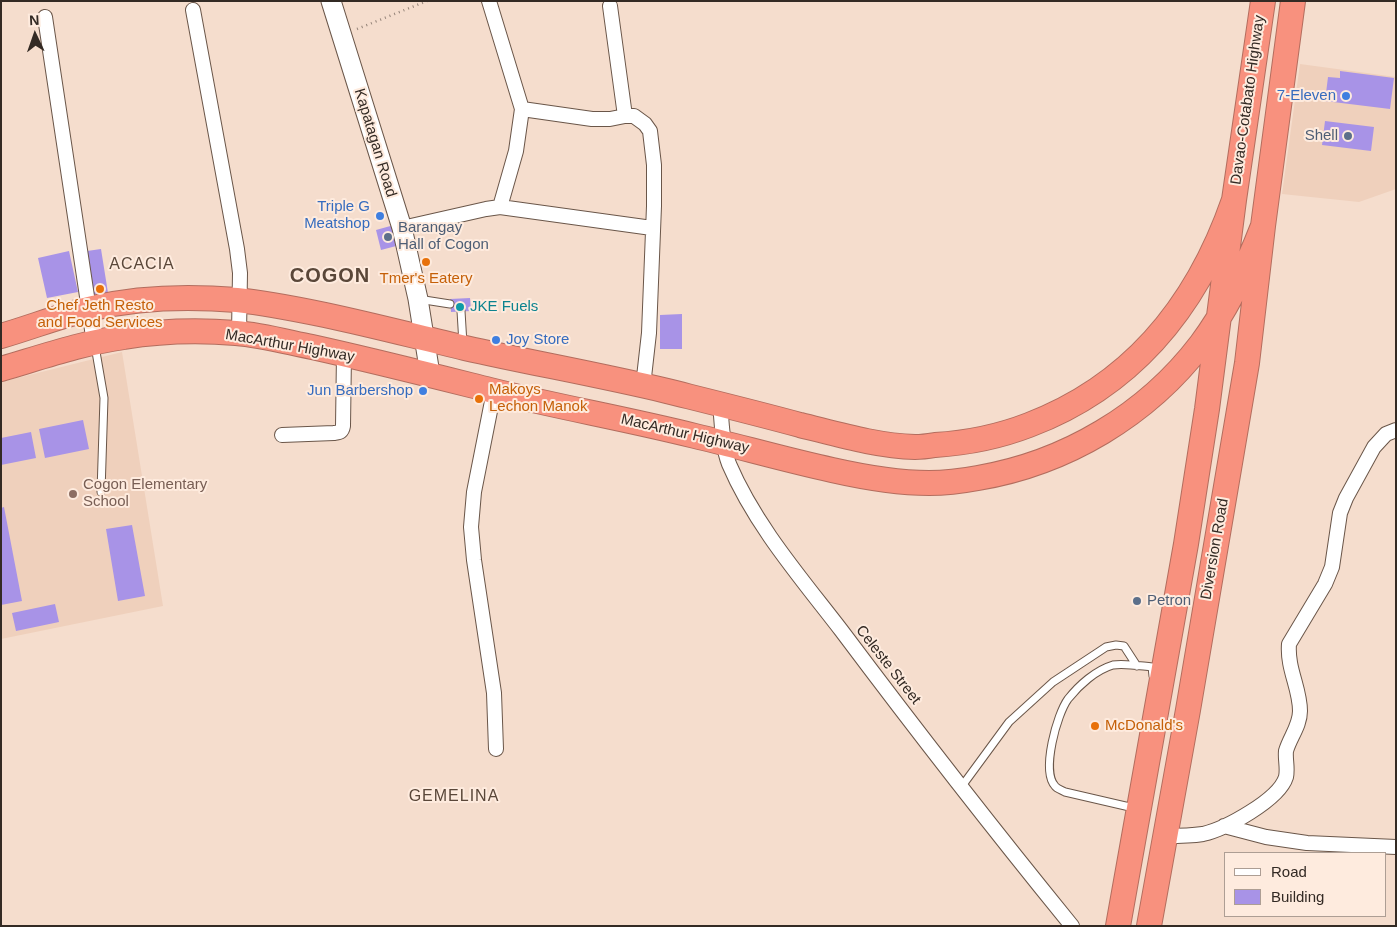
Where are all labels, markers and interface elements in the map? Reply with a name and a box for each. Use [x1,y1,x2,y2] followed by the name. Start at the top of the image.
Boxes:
[10,10,60,60] north arrow
[29,12,40,28] text: N
[1227,14,1269,186] street label: Davao-Cotabato Highway
[350,87,400,199] street label: Kapatagan Road
[1277,87,1336,105] place label: 7-Eleven
[1340,90,1352,102] marker: 7-Eleven
[1305,127,1338,145] place label: Shell
[1342,130,1354,142] marker: Shell
[304,198,370,233] place label: Triple G Meatshop
[374,210,386,222] marker: Triple G Meatshop
[398,219,489,254] place label: Barangay Hall of Cogon
[382,231,394,243] marker: Barangay Hall of Cogon
[108,255,176,275] district label: ACACIA
[420,256,432,268] marker: Tmer's Eatery
[289,264,371,288] district label: COGON
[380,270,472,288] place label: Tmer's Eatery
[94,283,106,295] marker: Chef Jeth Resto and Food Services
[37,297,163,332] place label: Chef Jeth Resto and Food Services
[470,298,538,316] place label: JKE Fuels
[454,301,466,313] marker: JKE Fuels
[224,326,356,366] street label: MacArthur Highway
[506,331,569,349] place label: Joy Store
[490,334,502,346] marker: Joy Store
[489,381,587,416] place label: Makoys Lechon Manok
[307,382,413,400] place label: Jun Barbershop
[417,385,429,397] marker: Jun Barbershop
[473,393,485,405] marker: Makoys Lechon Manok
[619,411,751,457] street label: MacArthur Highway
[83,476,207,511] place label: Cogon Elementary School
[67,488,79,500] marker: Cogon Elementary School
[1197,497,1233,601] street label: Diversion Road
[1147,592,1191,610] place label: Petron
[1131,595,1143,607] marker: Petron
[852,622,924,708] street label: Celeste Street
[1105,717,1183,735] place label: McDonald's
[1089,720,1101,732] marker: McDonald's
[408,787,500,807] district label: GEMELINA
[1224,852,1387,917] legend
[1271,863,1307,880] text: Road
[1271,888,1324,905] text: Building

